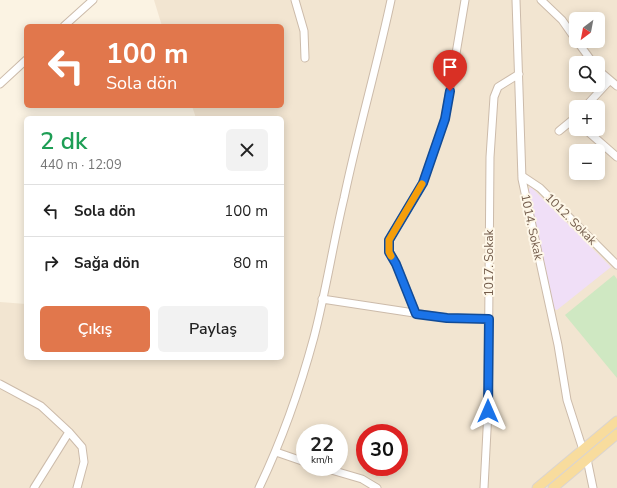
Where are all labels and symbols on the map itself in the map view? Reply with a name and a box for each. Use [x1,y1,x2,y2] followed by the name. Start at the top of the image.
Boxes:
[569,12,605,48] north arrow
[433,50,467,91] pin
[542,190,601,249] street label: 1012. Sokak
[517,193,547,262] street label: 1014. Sokak
[481,229,497,296] street label: 1017. Sokak
[467,390,509,432] position arrow
[356,424,408,476] speed limit sign: 30

